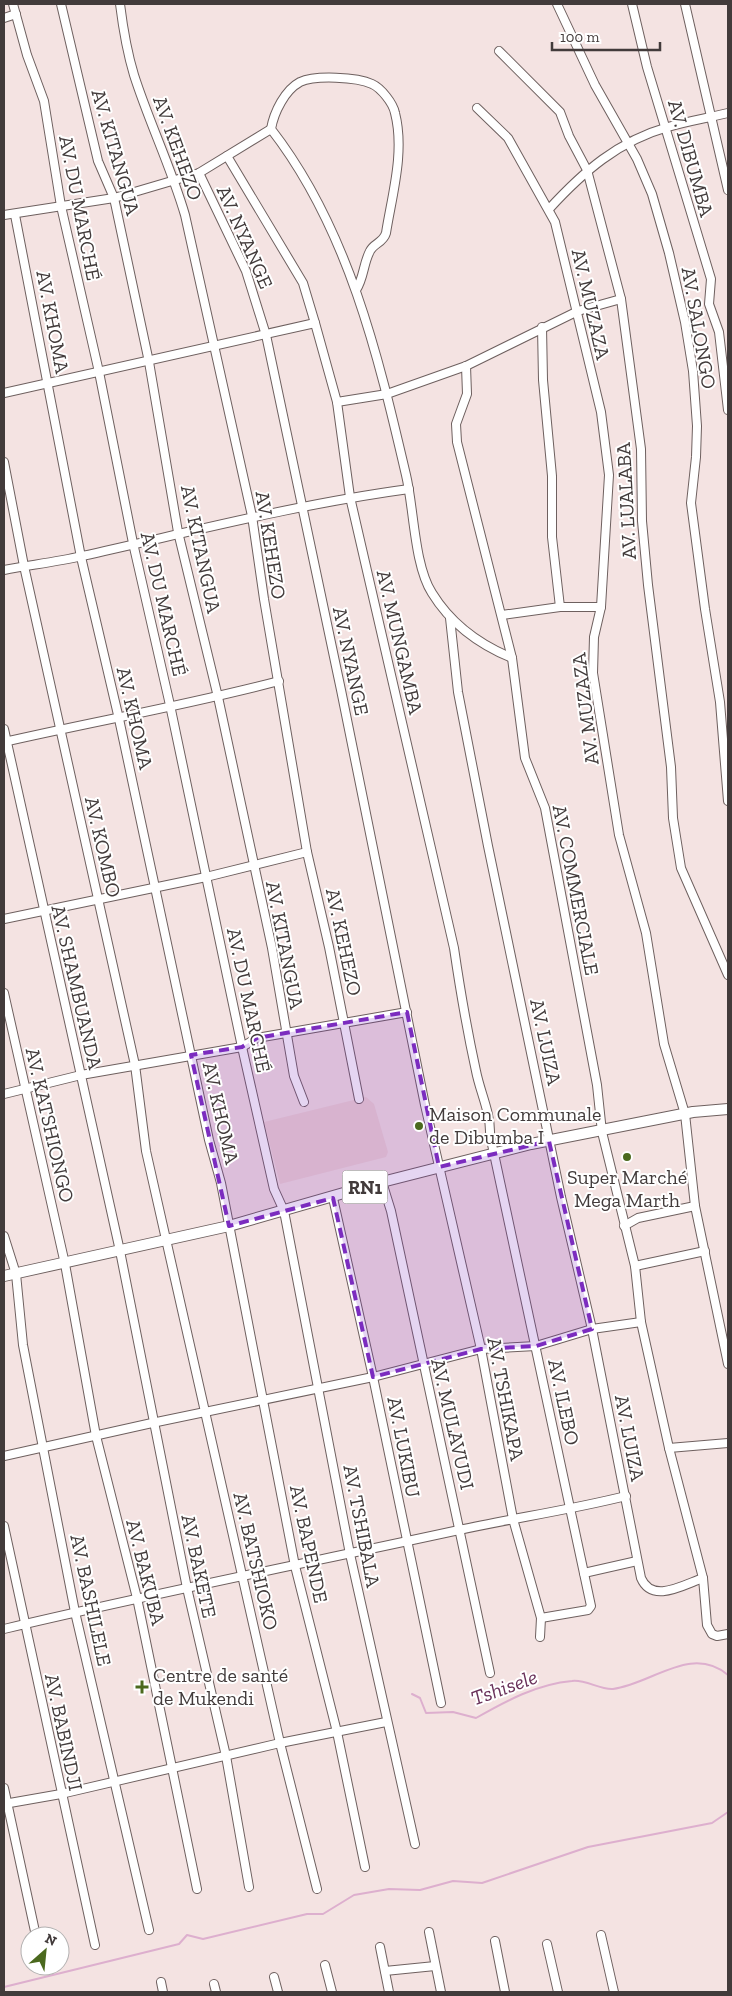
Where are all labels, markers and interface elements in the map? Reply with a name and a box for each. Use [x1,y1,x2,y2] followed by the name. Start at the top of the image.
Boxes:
[552,20,660,52] scale bar
[560,28,599,46] text: 100 m
[87,86,146,219] street label: AV. KITANGUA
[148,93,208,203] street label: AV. KEHEZO
[663,97,719,220] street label: AV. DIBUMBA
[54,133,106,283] street label: AV. DU MARCHÉ
[212,182,278,292] street label: AV. NYANGE
[567,246,616,363] street label: AV. MUZAZA
[676,265,722,391] street label: AV. SALONGO
[31,268,75,377] street label: AV. KHOMA
[611,441,641,560] street label: AV. LUALABA
[176,483,226,616] street label: AV. KITANGUA
[251,489,291,601] street label: AV. KEHEZO
[136,530,192,678] street label: AV. DU MARCHÉ
[372,568,428,717] street label: AV. MUNGAMBA
[328,605,374,717] street label: AV. NYANGE
[566,651,604,766] street label: AV. MUZAZA
[112,664,159,773] street label: AV. KHOMA
[80,794,126,900] street label: AV. KOMBO
[548,803,604,977] street label: AV. COMMERCIALE
[261,879,309,1012] street label: AV. KITANGUA
[321,886,367,998] street label: AV. KEHEZO
[46,903,108,1072] street label: AV. SHAMBUANDA
[222,926,276,1074] street label: AV. DU MARCHÉ
[525,997,567,1088] street label: AV. LUIZA
[21,1045,79,1205] street label: AV. KATSHIONGO
[198,1059,245,1168] street label: AV. KHOMA
[429,1102,601,1149] place label: Maison Communale de Dibumba I
[413,1120,425,1132] marker: Maison Communale de Dibumba I
[621,1151,633,1163] marker: Super Marché Mega Marth
[567,1165,687,1212] place label: Super Marché Mega Marth
[342,1170,388,1204] road number: RN1
[482,1335,530,1464] street label: AV. TSHIKAPA
[426,1356,480,1492] street label: AV. MULAVUDI
[543,1357,585,1447] street label: AV. ILEBO
[610,1393,650,1484] street label: AV. LUIZA
[382,1395,426,1499] street label: AV. LUKIBU
[338,1463,386,1590] street label: AV. TSHIBALA
[285,1483,333,1605] street label: AV. BAPENDE
[228,1490,284,1632] street label: AV. BATSHIOKO
[176,1512,222,1620] street label: AV. BAKETE
[121,1517,171,1628] street label: AV. BAKUBA
[65,1532,117,1668] street label: AV. BASHILELE
[153,1663,288,1710] place label: Centre de santé de Mukendi
[467,1664,541,1710] water label: Tshisele
[40,1671,88,1793] street label: AV. BABINDJI
[135,1680,149,1694] marker: Centre de santé de Mukendi
[20,1926,70,1976] north arrow
[42,1930,60,1950] text: N

